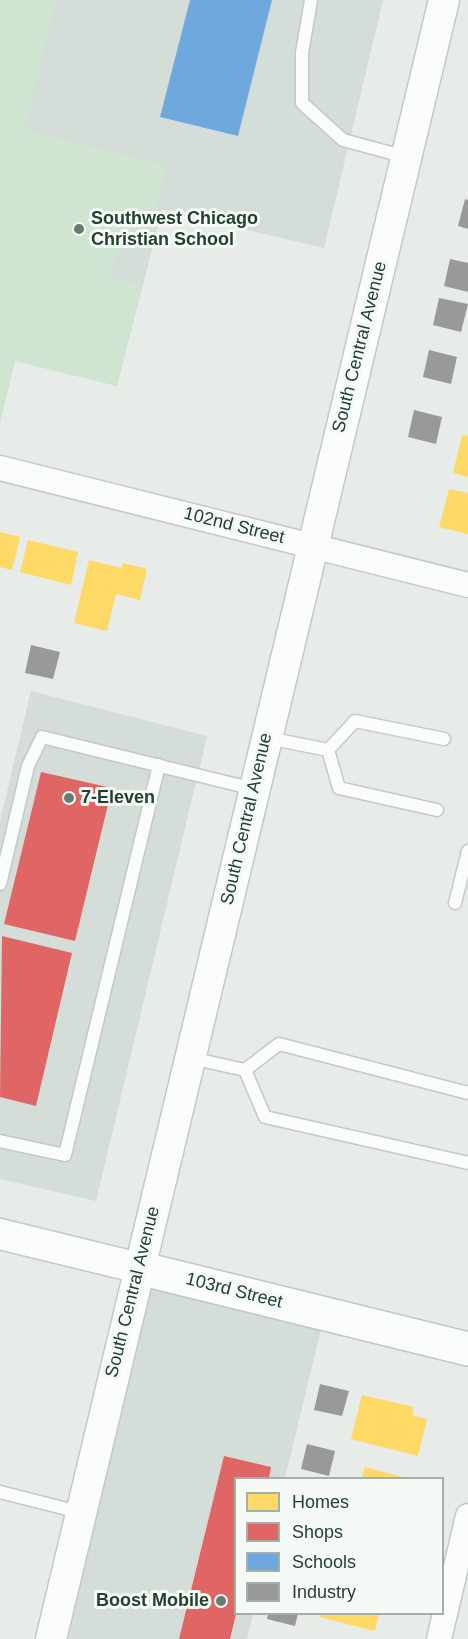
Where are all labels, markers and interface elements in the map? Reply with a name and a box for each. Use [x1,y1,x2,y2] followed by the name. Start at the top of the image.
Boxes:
[91,208,258,250] place label: Southwest Chicago Christian School
[72,222,86,236] marker: Southwest Chicago Christian School
[328,259,392,435] street label: South Central Avenue
[181,503,287,549] street label: 102nd Street
[217,731,277,907] street label: South Central Avenue
[81,787,155,809] place label: 7-Eleven
[62,791,76,805] marker: 7-Eleven
[101,1204,165,1380] street label: South Central Avenue
[183,1269,285,1313] street label: 103rd Street
[234,1477,444,1615] legend
[292,1492,349,1512] text: Homes
[292,1522,343,1542] text: Shops
[292,1552,356,1572] text: Schools
[292,1582,356,1602] text: Industry
[96,1590,209,1612] place label: Boost Mobile
[214,1594,228,1608] marker: Boost Mobile

